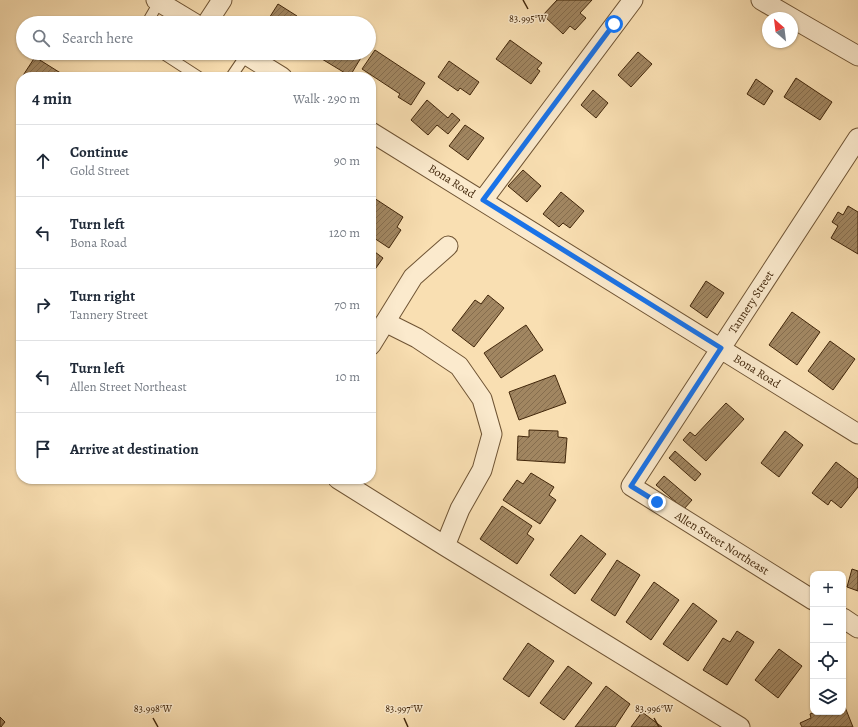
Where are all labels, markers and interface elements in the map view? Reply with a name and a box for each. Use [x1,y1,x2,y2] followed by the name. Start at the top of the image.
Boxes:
[509,12,548,25] text: 83.995°W
[762,12,798,48] north arrow
[605,15,623,33] route start
[16,16,376,60] search box
[30,27,52,49] icon: search
[62,28,133,48] text: Search here
[32,87,72,110] text: 4 min
[293,90,360,107] text: Walk · 290 m
[70,142,128,162] text: Continue
[32,150,54,172] icon: ahead
[334,152,360,169] text: 90 m
[425,160,479,202] street label: Bona Road
[70,162,130,179] text: Gold Street
[70,214,125,234] text: Turn left
[32,222,54,244] icon: left
[329,224,360,241] text: 120 m
[70,234,127,251] text: Bona Road
[725,267,777,337] street label: Tannery Street
[70,286,135,306] text: Turn right
[32,294,54,316] icon: right
[334,296,360,313] text: 70 m
[70,306,148,323] text: Tannery Street
[730,350,784,392] street label: Bona Road
[70,358,125,378] text: Turn left
[32,366,54,388] icon: left
[335,368,360,385] text: 10 m
[70,378,187,395] text: Allen Street Northeast
[32,438,54,460] icon: arrive
[70,439,199,459] text: Arrive at destination
[648,493,666,511] route end
[671,507,772,578] street label: Allen Street Northeast
[810,571,846,715] map controls
[810,571,846,607] button: +
[810,607,846,643] button: −
[810,643,846,679] button: locate
[810,679,846,715] button: layers
[134,702,173,715] text: 83.998°W
[385,702,424,715] text: 83.997°W
[635,702,674,715] text: 83.996°W

